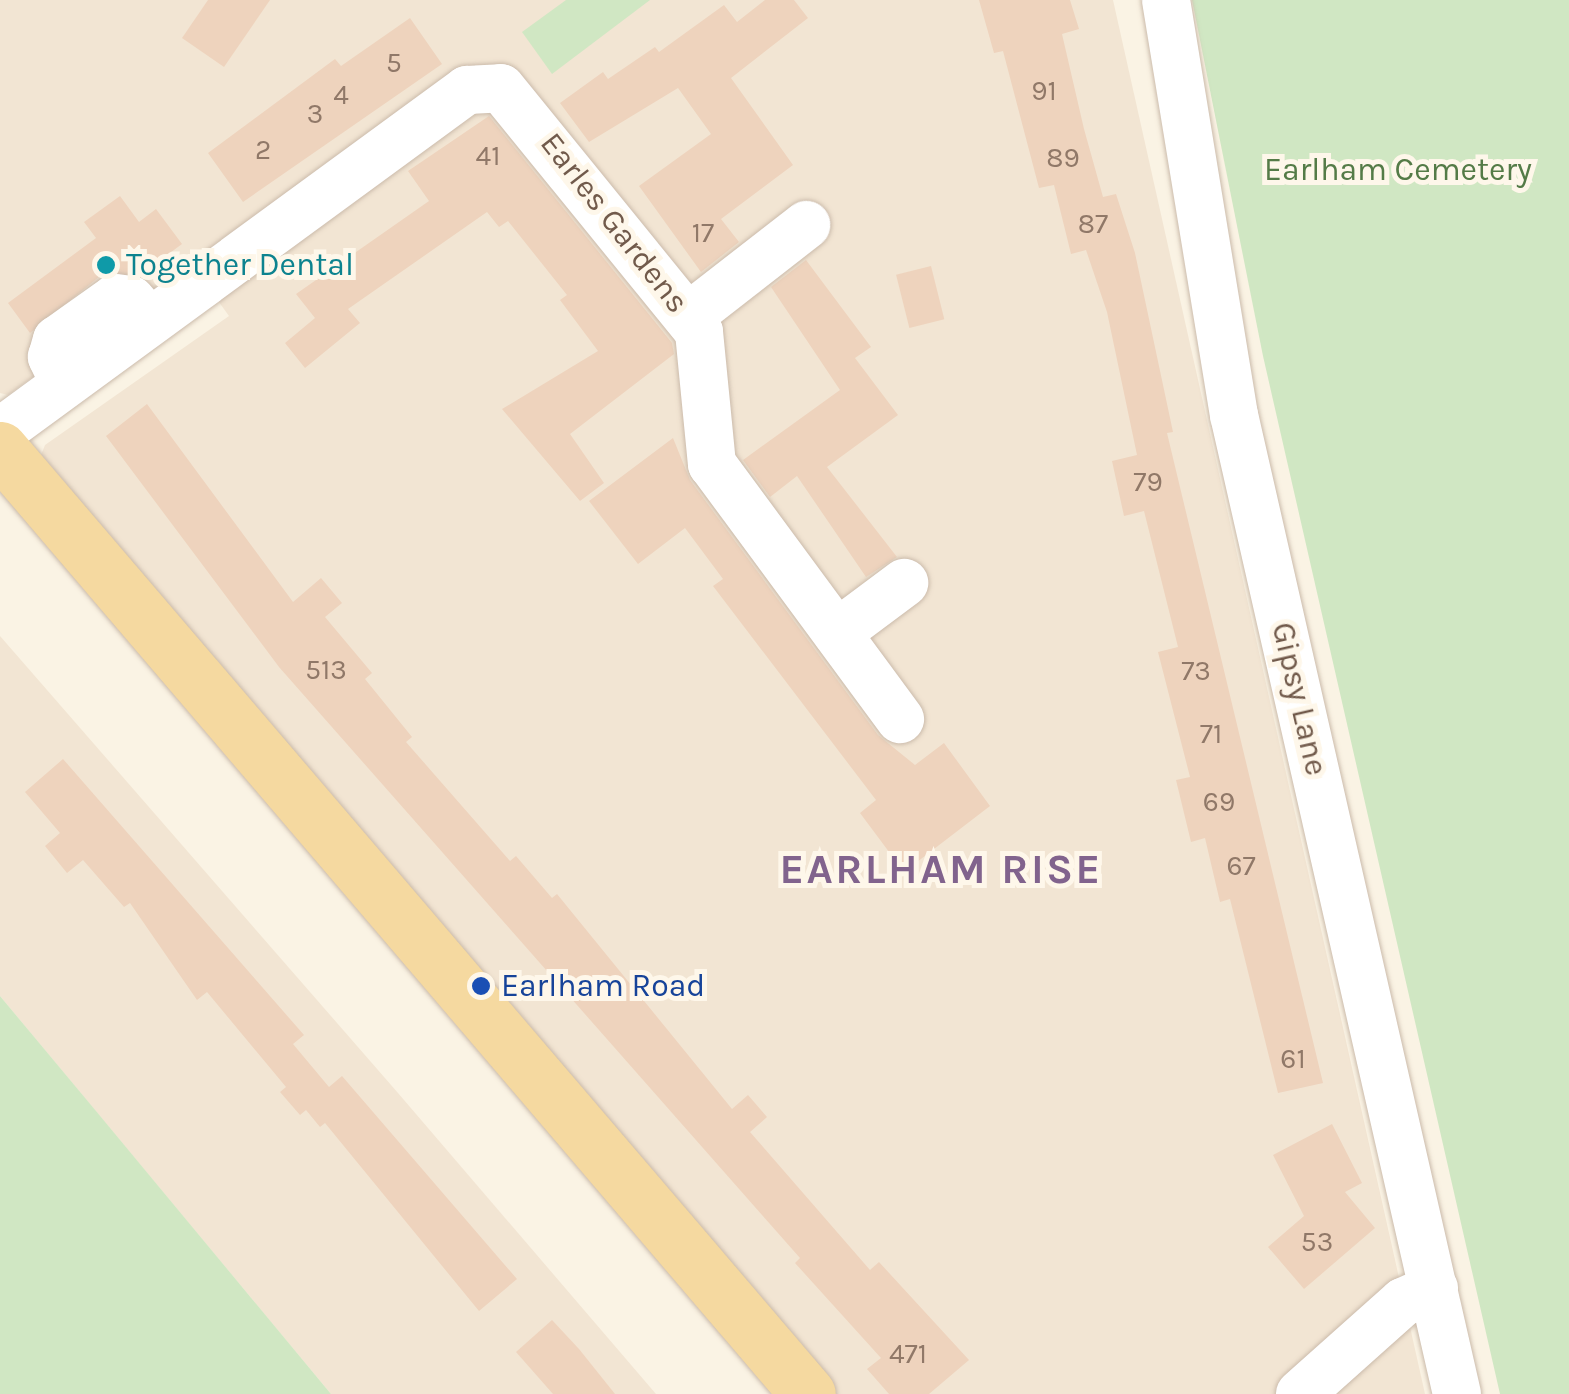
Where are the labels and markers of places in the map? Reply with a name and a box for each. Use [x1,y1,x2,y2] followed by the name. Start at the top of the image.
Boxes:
[126,246,354,284] place label: Together Dental
[95,254,117,276] marker: Together Dental
[501,967,705,1005] place label: Earlham Road
[470,975,492,997] marker: Earlham Road

